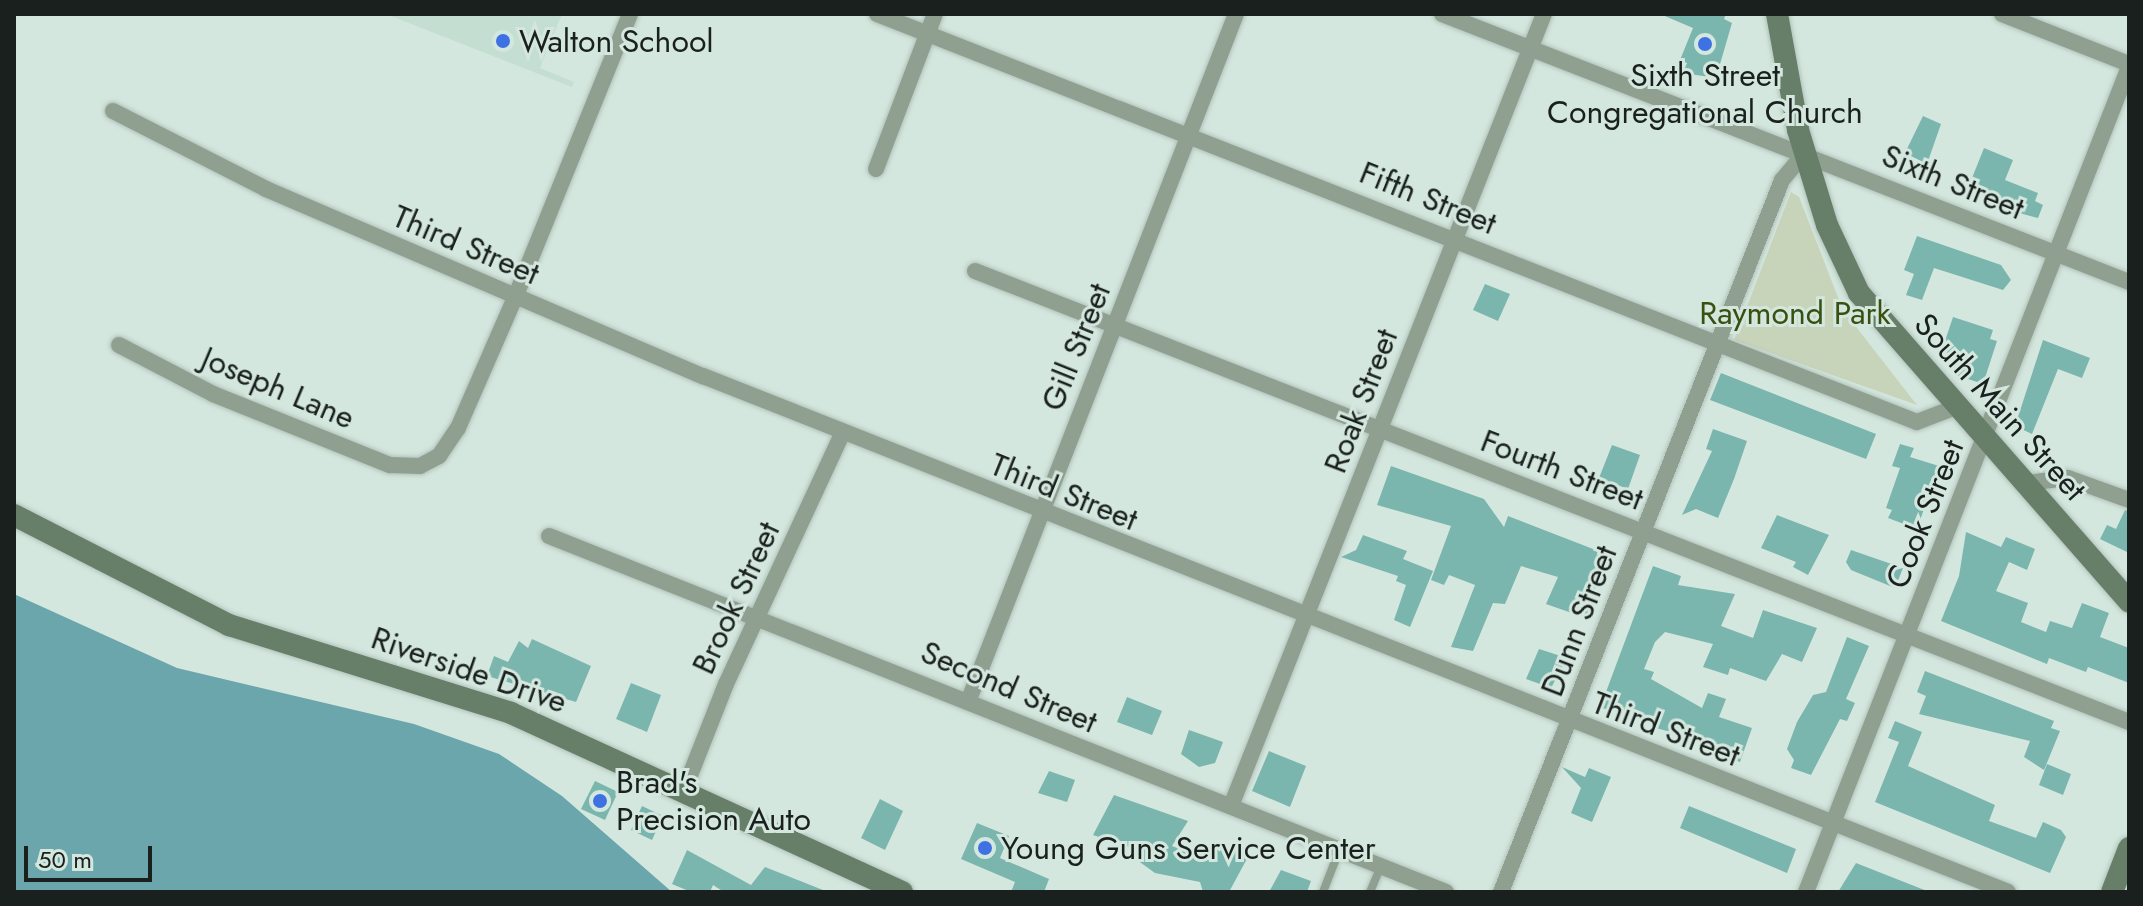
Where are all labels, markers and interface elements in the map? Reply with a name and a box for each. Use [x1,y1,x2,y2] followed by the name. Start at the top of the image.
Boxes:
[519,22,714,60] place label: Walton School
[494,32,512,50] marker: Walton School
[1696,35,1714,53] marker: Sixth Street Congregational Church
[1547,57,1863,132] place label: Sixth Street Congregational Church
[1876,136,2030,228] street label: Sixth Street
[1354,153,1502,243] street label: Fifth Street
[387,197,545,293] street label: Third Street
[1033,278,1119,416] street label: Gill Street
[1699,294,1891,332] park label: Raymond Park
[1906,306,2094,508] street label: South Main Street
[1316,324,1406,478] street label: Roak Street
[196,339,360,437] street label: Joseph Lane
[1475,421,1649,519] street label: Fourth Street
[1878,434,1972,594] street label: Cook Street
[985,445,1143,539] street label: Third Street
[684,516,788,680] street label: Brook Street
[1533,540,1625,702] street label: Dunn Street
[366,619,572,721] street label: Riverside Drive
[915,633,1103,741] street label: Second Street
[1587,683,1745,775] street label: Third Street
[616,764,811,839] place label: Brad's Precision Auto
[591,792,609,810] marker: Brad's Precision Auto
[1001,829,1376,867] place label: Young Guns Service Center
[28,830,156,880] scale bar
[976,839,994,857] marker: Young Guns Service Center
[38,842,92,877] text: 50 m

